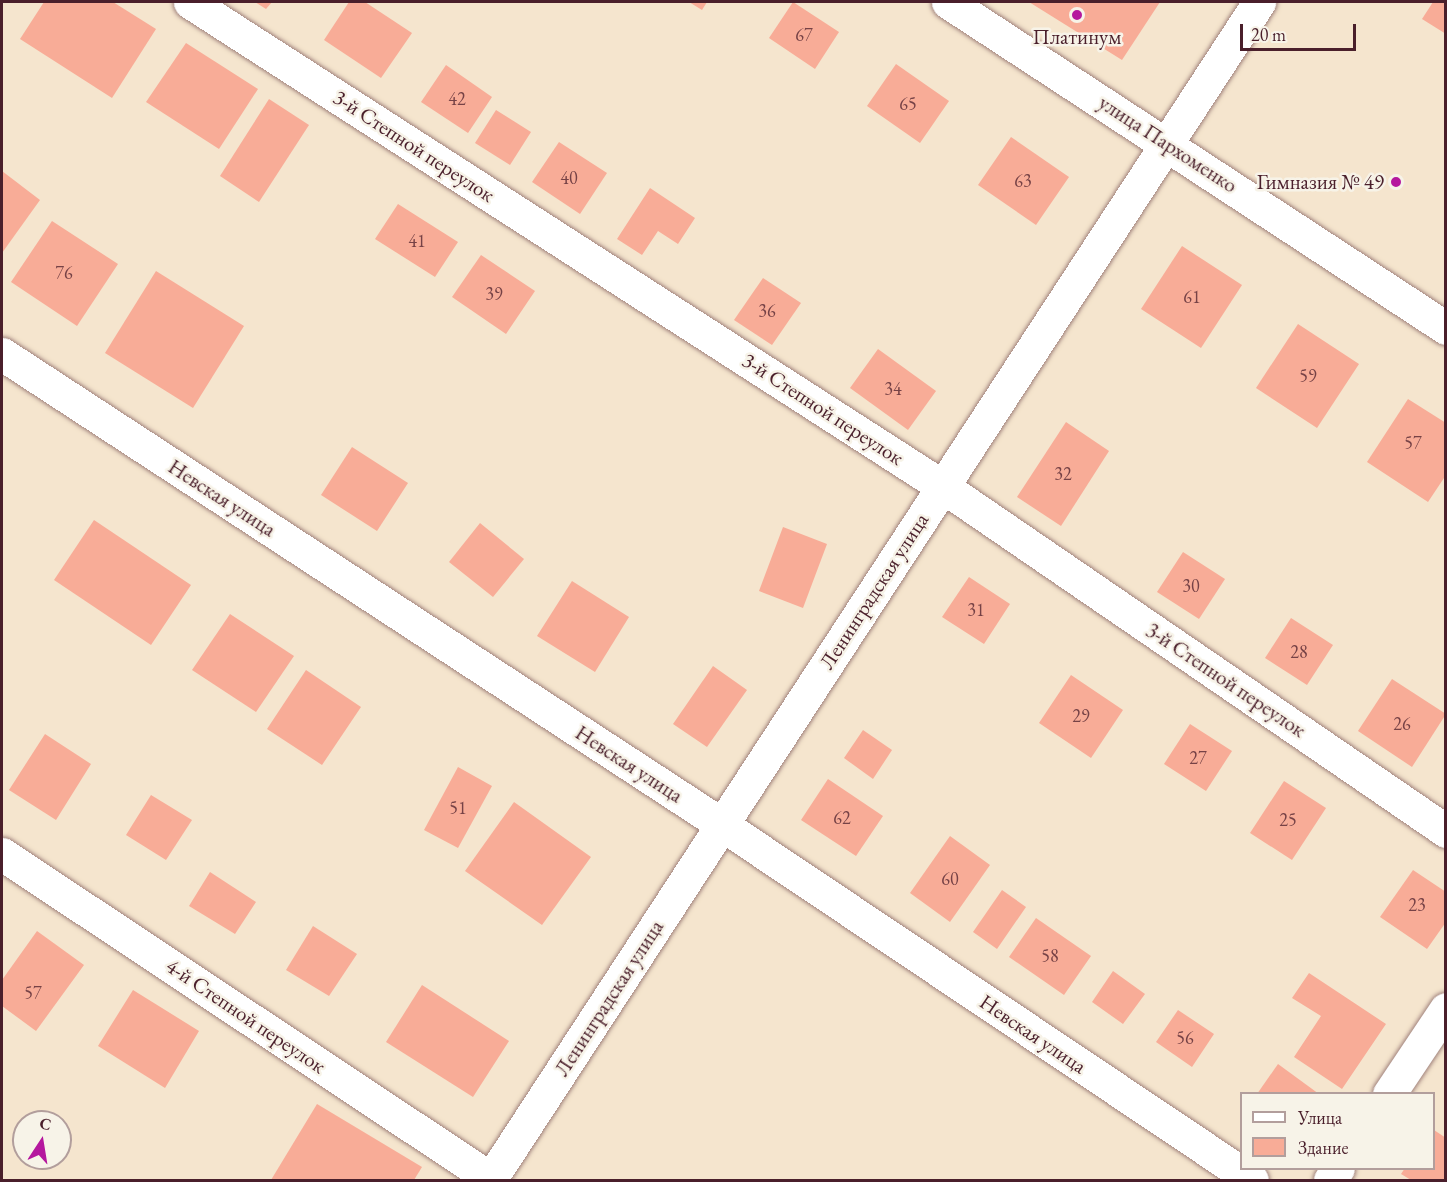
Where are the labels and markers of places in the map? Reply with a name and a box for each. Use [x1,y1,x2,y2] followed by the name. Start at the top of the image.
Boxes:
[1070,8,1084,22] marker: Платинум
[1033,24,1121,50] place label: Платинум
[1257,169,1384,195] place label: Гимназия № 49
[1389,175,1403,189] marker: Гимназия № 49

